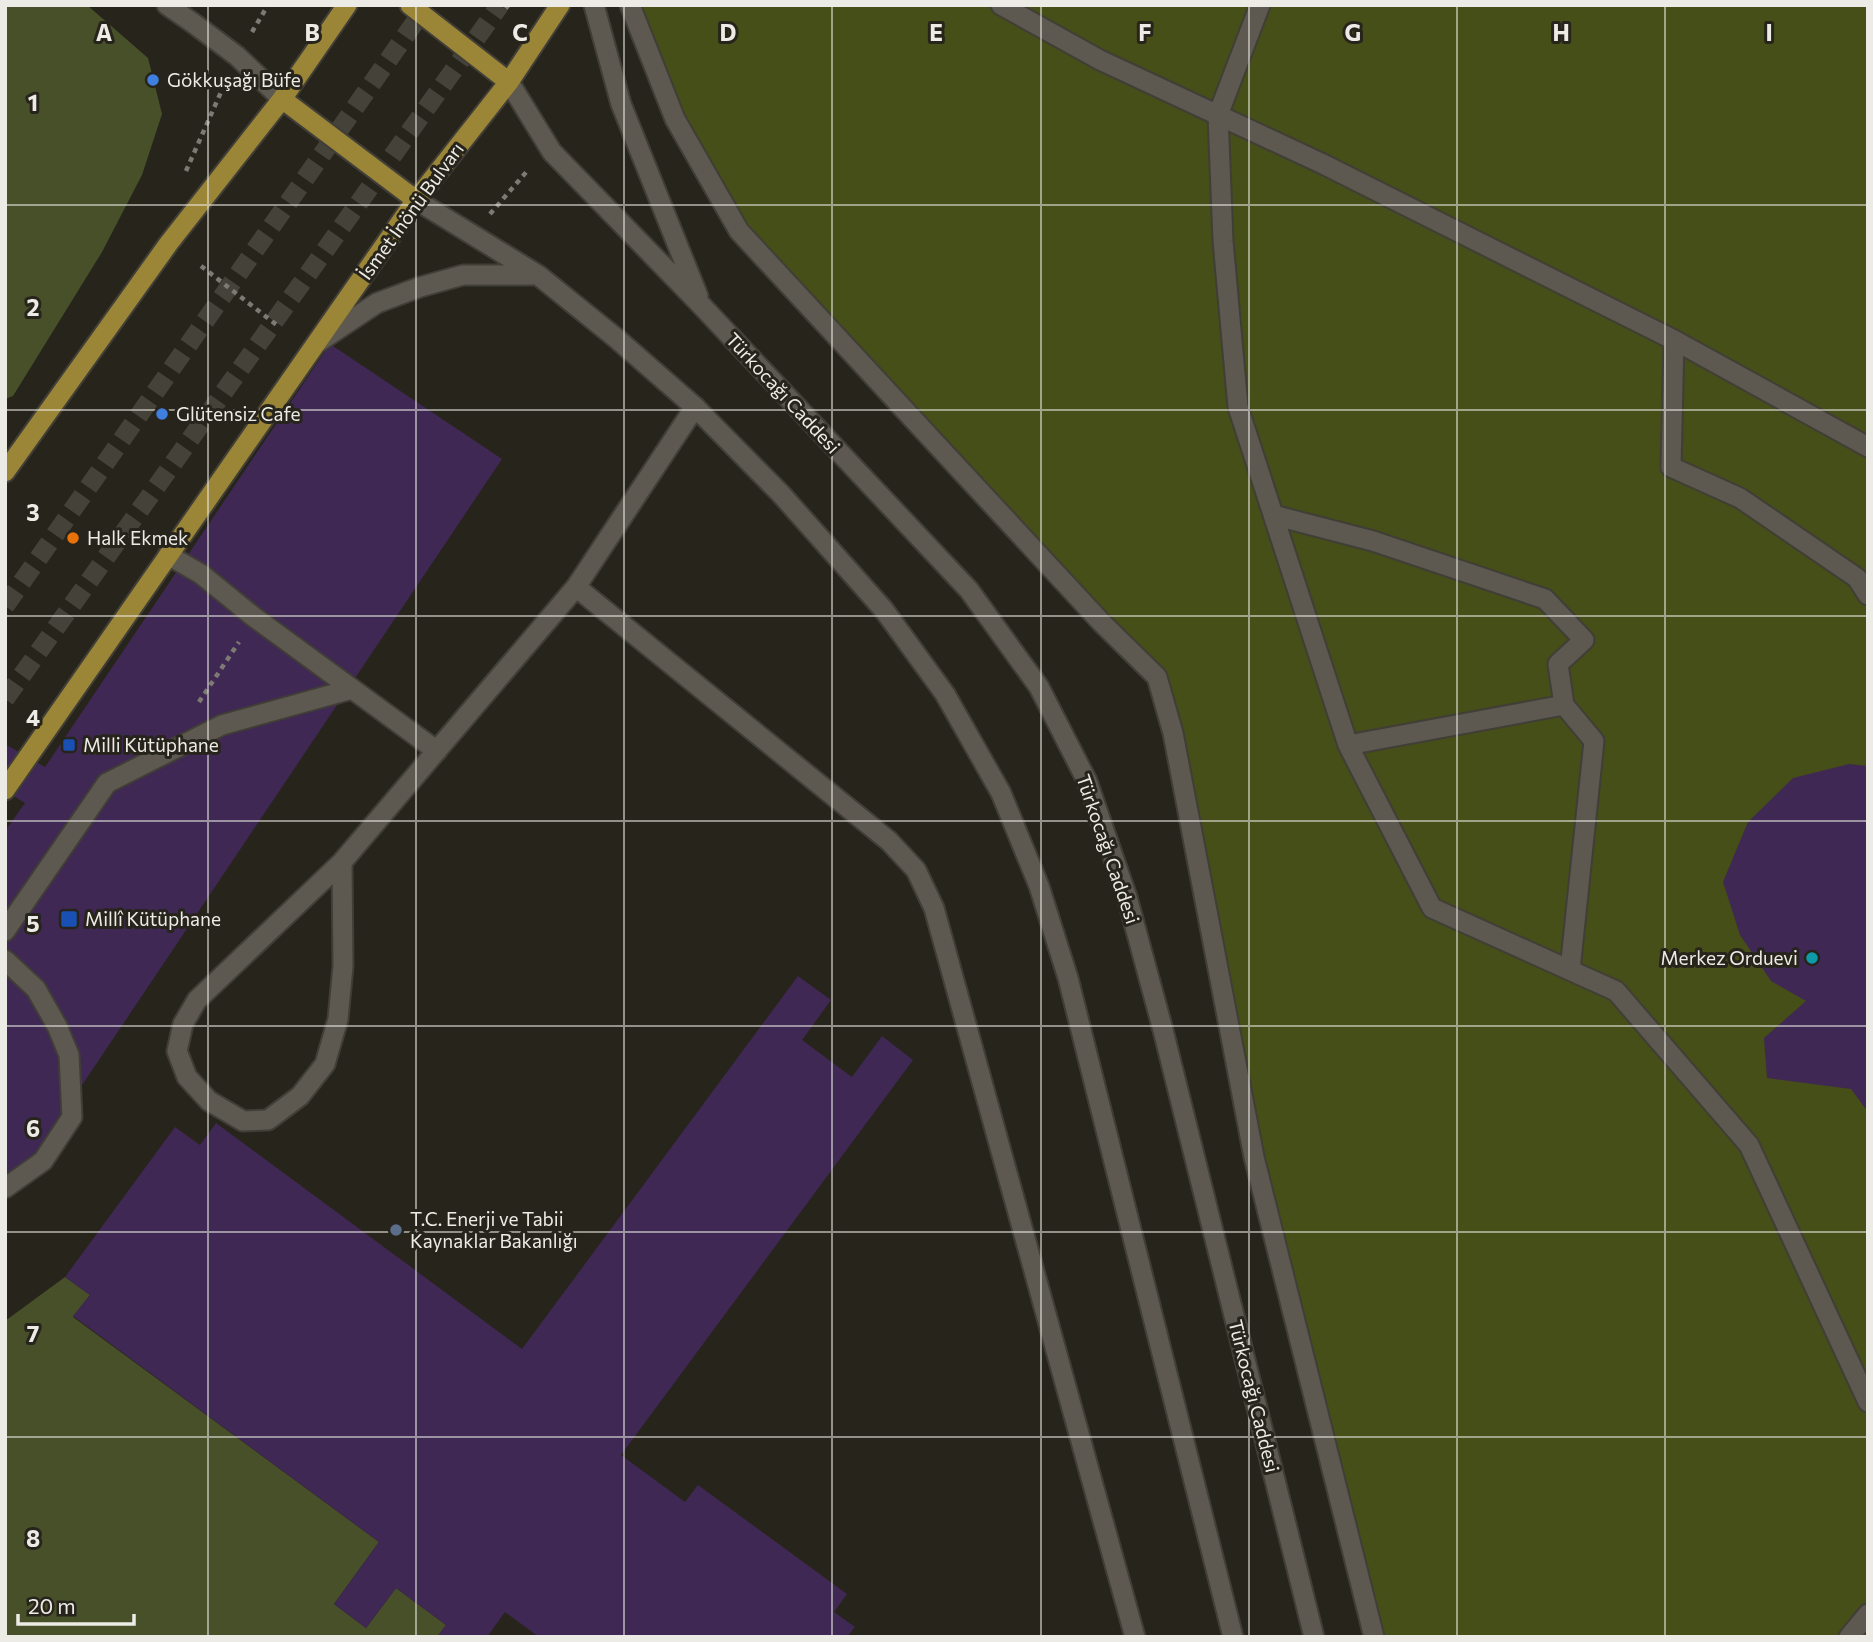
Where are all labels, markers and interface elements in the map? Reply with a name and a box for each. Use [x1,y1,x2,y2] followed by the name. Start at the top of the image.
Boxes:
[96,18,113,46] text: A
[304,18,320,46] text: B
[512,18,528,46] text: C
[720,18,737,46] text: D
[929,18,943,46] text: E
[1138,18,1152,46] text: F
[1345,18,1361,46] text: G
[1552,18,1570,46] text: H
[1765,18,1773,46] text: I
[167,68,301,91] place label: Gökkuşağı Büfe
[145,72,161,88] marker: Gökkuşağı Büfe
[28,88,38,116] text: 1
[353,138,468,284] street label: İsmet İnönü Bulvarı
[26,293,40,321] text: 2
[722,328,845,458] street label: Türkocağı Caddesi
[176,402,301,425] place label: Glütensiz Cafe
[154,406,170,422] marker: Glütensiz Cafe
[26,498,40,526] text: 3
[87,526,188,549] place label: Halk Ekmek
[65,530,81,546] marker: Halk Ekmek
[26,703,40,731] text: 4
[83,733,219,756] place label: Milli Kütüphane
[61,737,77,753] marker: Milli Kütüphane
[1072,771,1145,927] street label: Türkocağı Caddesi
[85,907,221,930] place label: Millî Kütüphane
[26,909,40,937] text: 5
[59,909,79,929] marker: Millî Kütüphane
[1660,946,1798,969] place label: Merkez Orduevi
[1804,950,1820,966] marker: Merkez Orduevi
[26,1114,40,1142] text: 6
[410,1207,578,1252] place label: T.C. Enerji ve Tabii Kaynaklar Bakanlığı
[388,1222,404,1238] marker: T.C. Enerji ve Tabii Kaynaklar Bakanlığı
[1224,1317,1285,1475] street label: Türkocağı Caddesi
[27,1319,39,1347] text: 7
[26,1524,40,1552] text: 8
[18,1582,133,1626] scale bar
[28,1593,76,1618] text: 20 m

